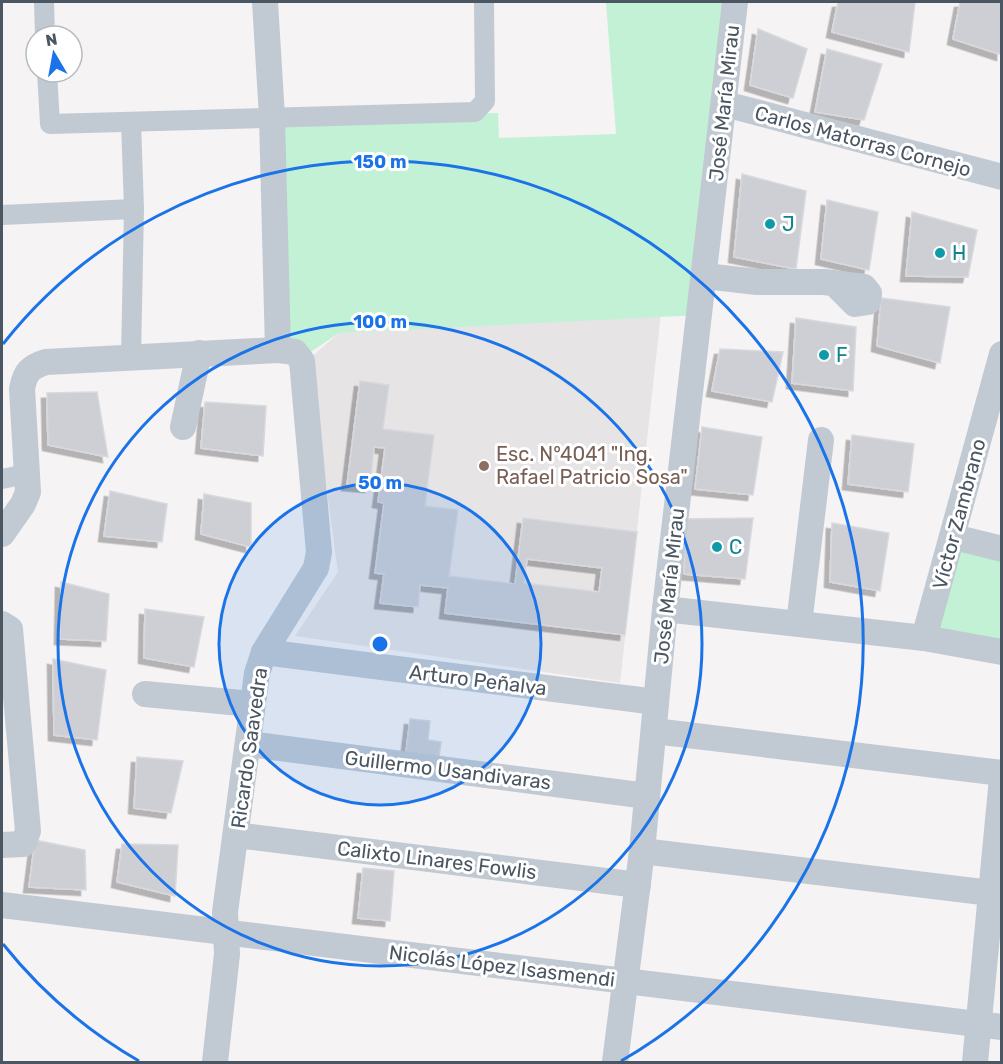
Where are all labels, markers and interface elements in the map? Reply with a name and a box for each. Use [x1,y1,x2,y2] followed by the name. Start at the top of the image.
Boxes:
[24,24,84,84] north arrow
[704,24,744,182] street label: José María Mirau
[44,29,59,50] text: N
[752,101,974,181] street label: Carlos Matorras Cornejo
[353,151,407,173] text: 150 m
[782,212,795,236] place label: J
[763,217,777,231] marker: J
[952,241,966,265] place label: H
[933,246,947,260] marker: H
[353,311,407,333] text: 100 m
[836,343,848,367] place label: F
[817,348,831,362] marker: F
[927,436,991,592] street label: Víctor Zambrano
[496,442,688,489] place label: Esc. N°4041 "Ing. Rafael Patricio Sosa"
[477,459,491,473] marker: Esc. N°4041 "Ing. Rafael Patricio Sosa"
[358,472,402,494] text: 50 m
[649,507,689,665] street label: José María Mirau
[729,535,742,559] place label: C
[710,540,724,554] marker: C
[370,634,390,654] centre of rings
[408,660,548,700] street label: Arturo Peñalva
[226,666,272,830] street label: Ricardo Saavedra
[343,745,553,795] street label: Guillermo Usandivaras
[336,836,538,884] street label: Calixto Linares Fowlis
[388,940,616,992] street label: Nicolás López Isasmendi

